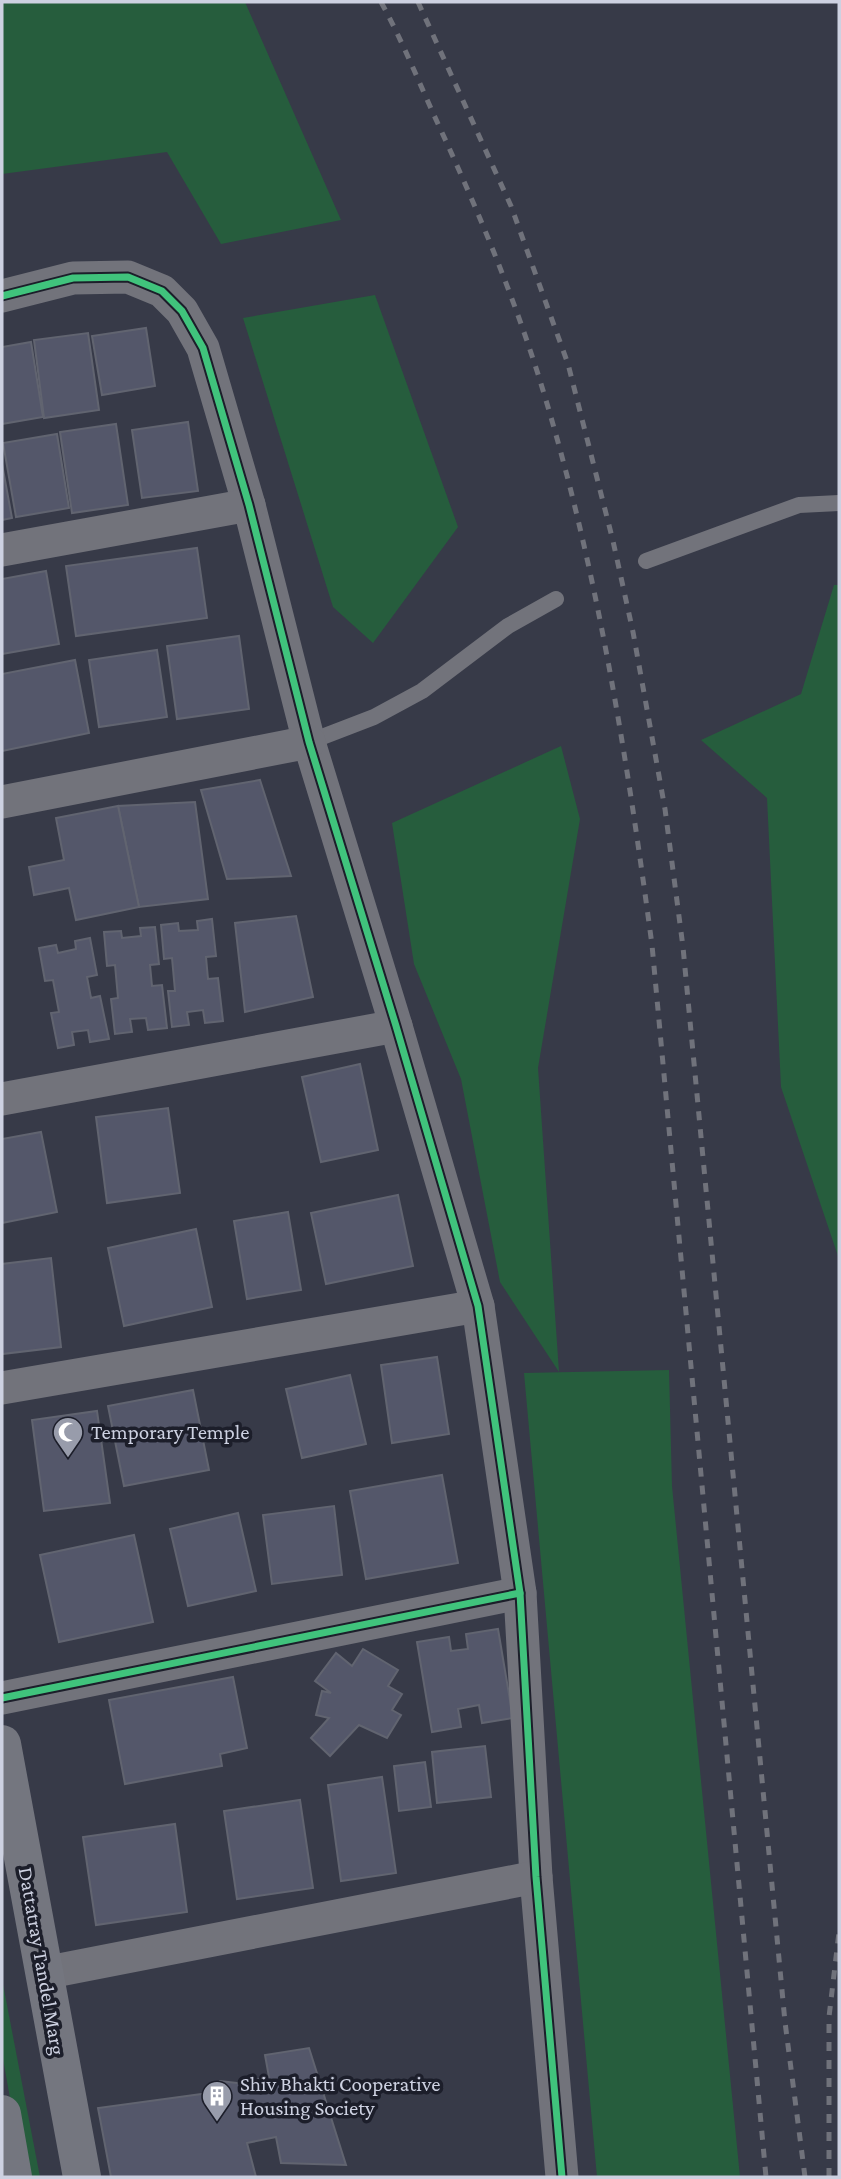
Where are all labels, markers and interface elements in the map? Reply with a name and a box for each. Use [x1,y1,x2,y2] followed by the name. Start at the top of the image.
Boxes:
[51,1415,85,1459] mosque icon: Temporary Temple
[91,1420,250,1444] place label: Temporary Temple
[14,1865,70,2057] street label: Dattatray Tandel Marg
[240,2072,440,2120] place label: Shiv Bhakti Cooperative Housing Society
[200,2079,234,2123] building icon: Shiv Bhakti Cooperative Housing Society

